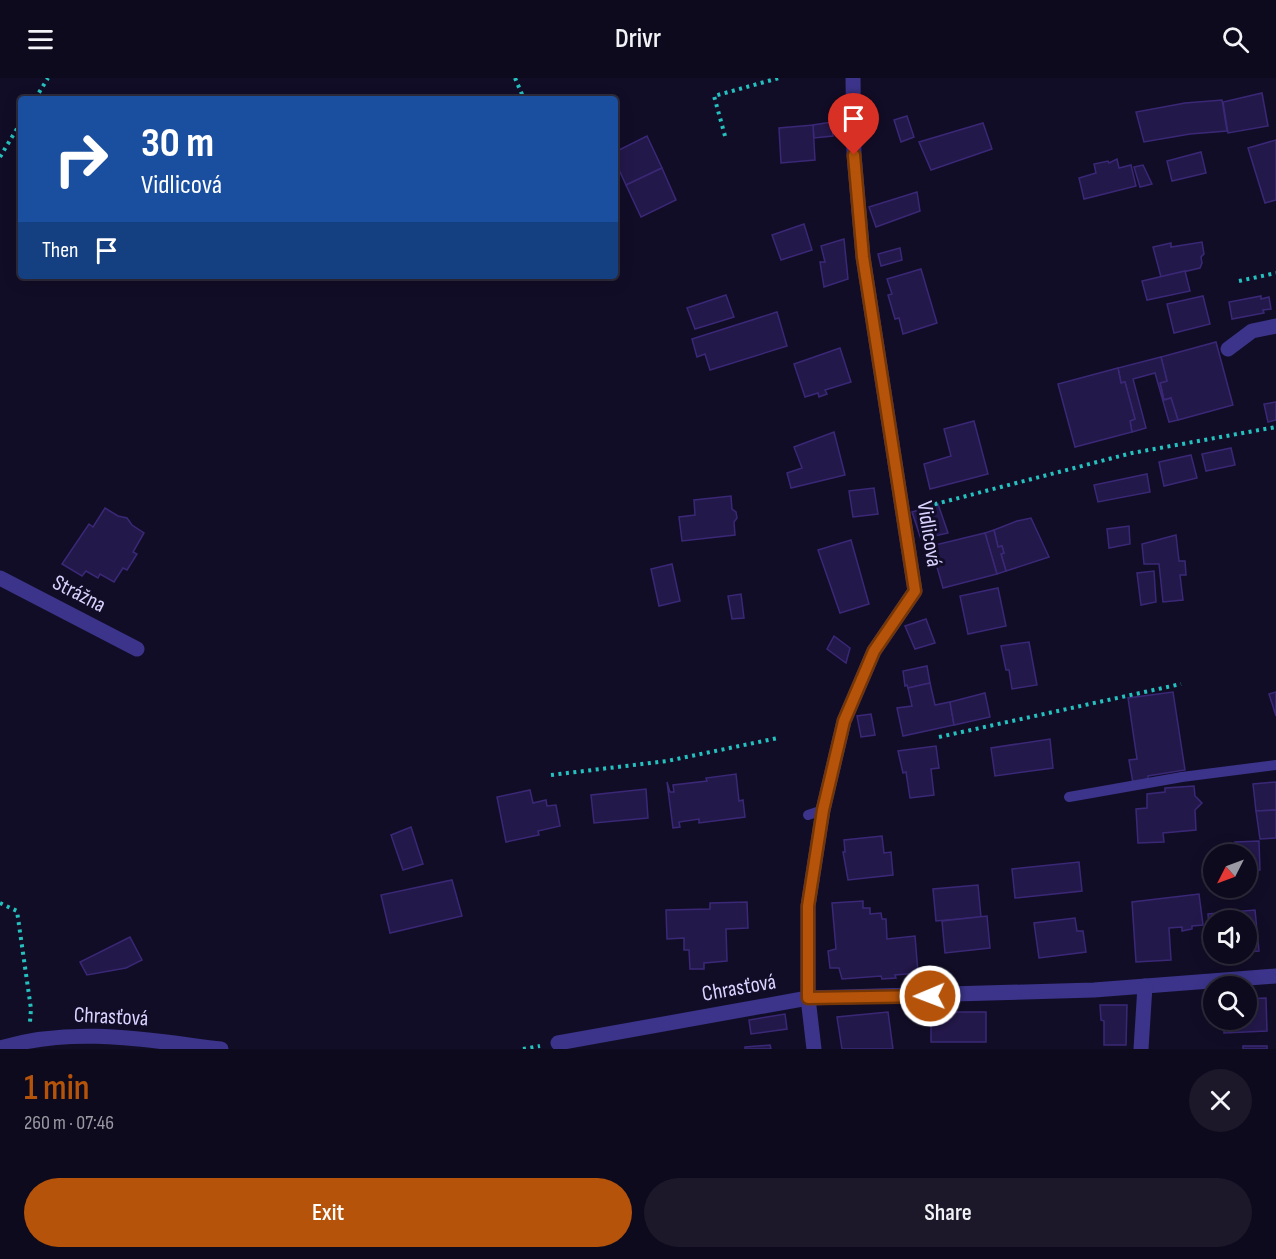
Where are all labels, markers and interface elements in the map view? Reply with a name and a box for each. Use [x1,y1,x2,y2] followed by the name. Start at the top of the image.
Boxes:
[24,23,57,56] icon: menu
[615,23,661,55] text: Drivr
[1219,23,1252,56] icon: search
[828,93,879,155] pin
[837,102,870,135] icon: arrive
[141,118,214,169] text: 30 m
[42,120,120,198] icon: right
[141,169,222,201] text: Vidlicová
[90,234,123,267] icon: arrive
[42,237,78,264] text: Then
[910,499,948,569] street label: Vidlicová
[48,569,110,619] street label: Strážna
[1203,844,1257,898] north arrow
[1203,844,1257,1030] map controls
[1203,910,1257,964] button: sound
[898,964,962,1028] position arrow
[700,968,778,1008] street label: Chrasťová
[1203,976,1257,1030] button: search
[73,1002,149,1032] street label: Chrasťová
[24,1067,89,1110] text: 1 min
[1189,1069,1252,1132] button: close
[24,1111,114,1135] text: 260 m · 07:46
[24,1178,632,1247] button: Exit
[644,1178,1252,1247] button: Share

